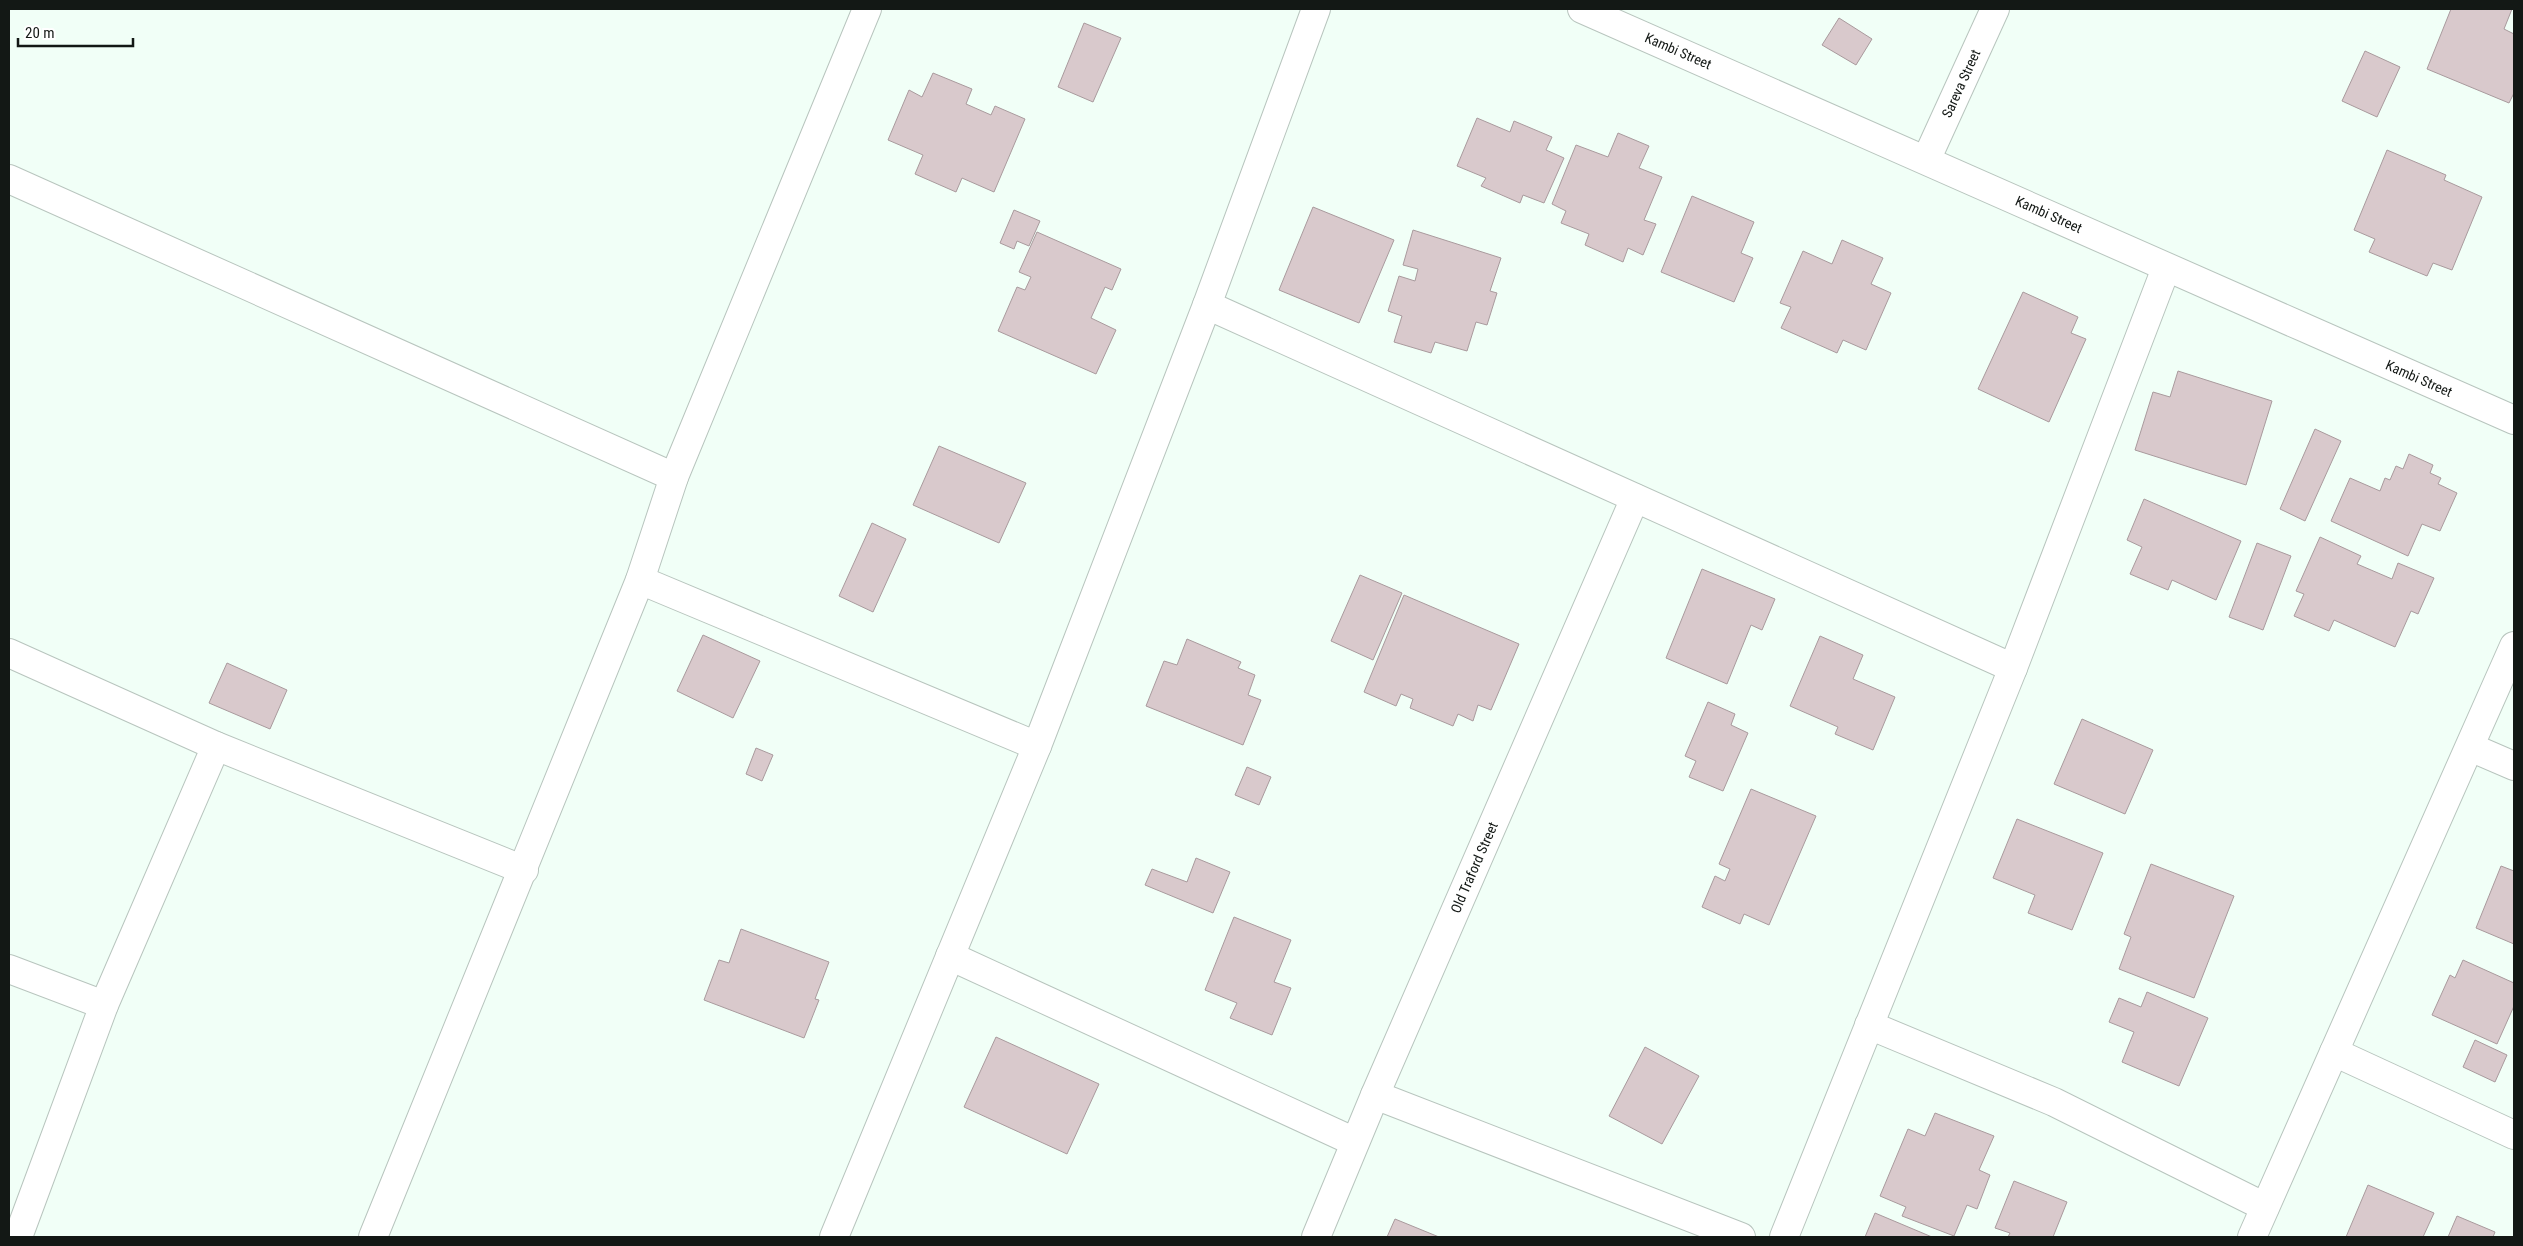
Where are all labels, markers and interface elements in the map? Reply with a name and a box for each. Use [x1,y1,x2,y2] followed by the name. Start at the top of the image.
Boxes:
[18,15,132,47] scale bar
[25,24,55,42] text: 20 m
[1643,29,1714,72] street label: Kambi Street
[1939,47,1984,120] street label: Sareva Street
[2013,193,2085,236] street label: Kambi Street
[2383,357,2455,400] street label: Kambi Street
[1447,819,1501,915] street label: Old Traford Street

